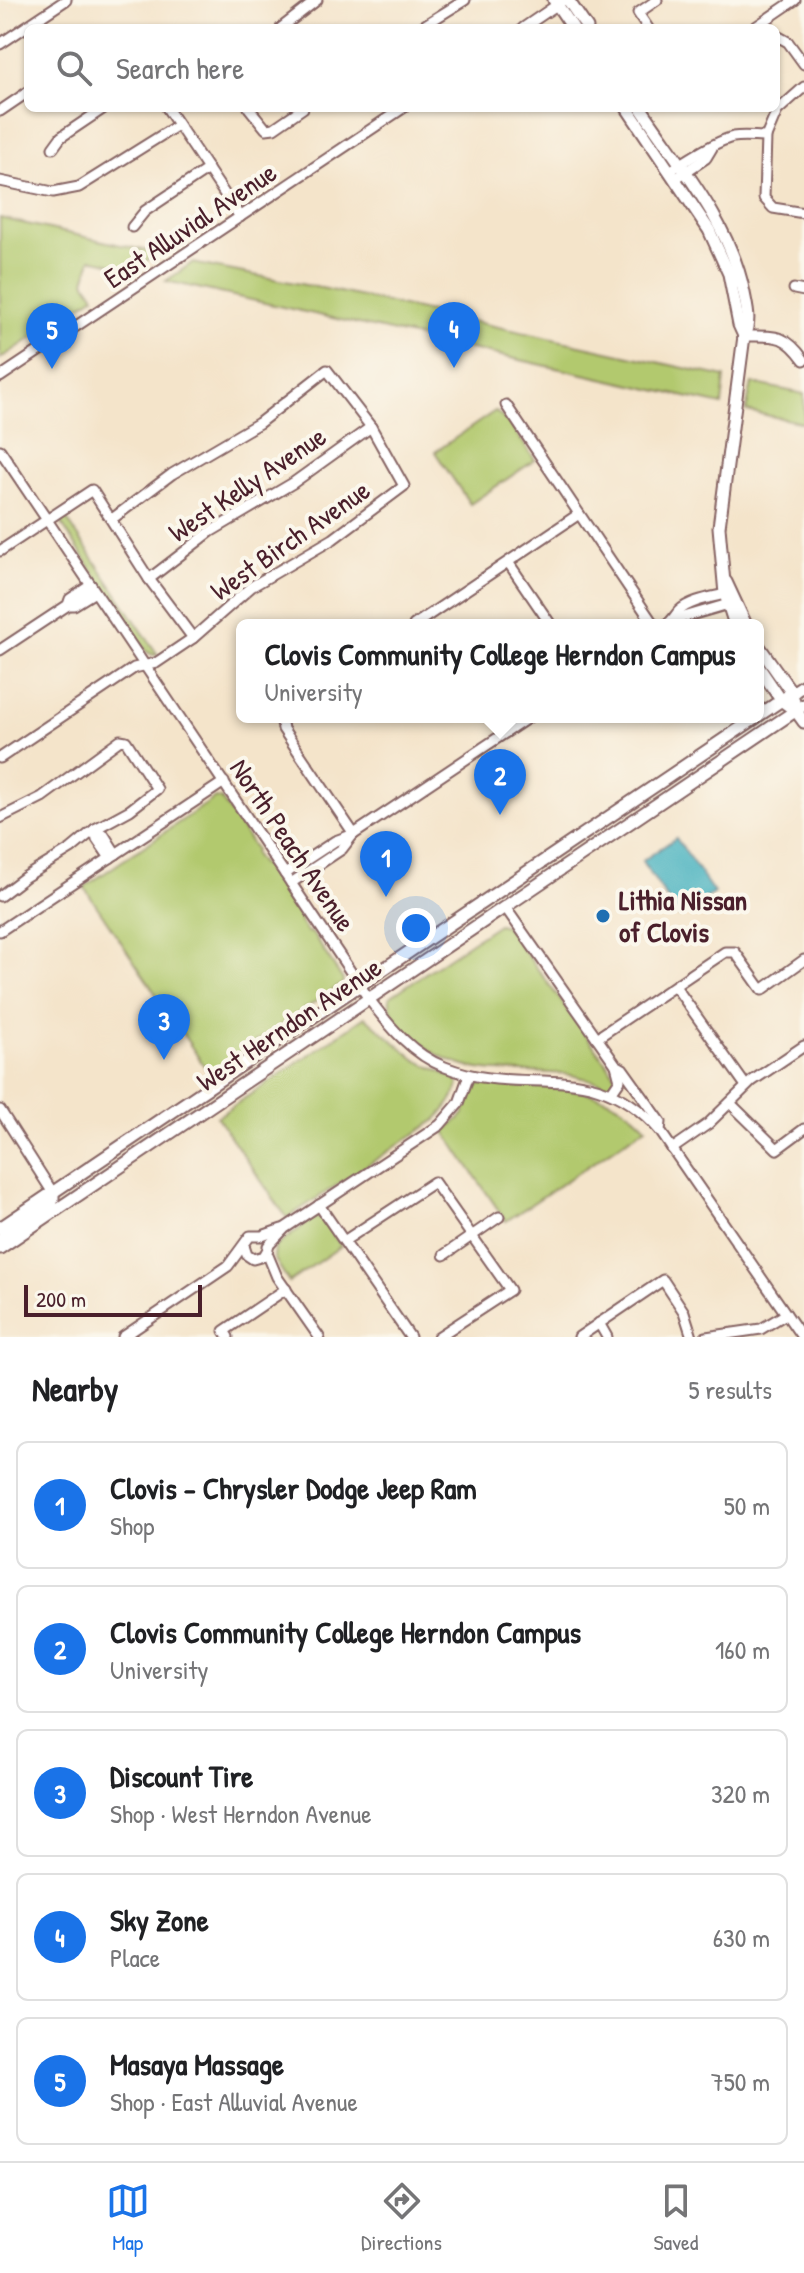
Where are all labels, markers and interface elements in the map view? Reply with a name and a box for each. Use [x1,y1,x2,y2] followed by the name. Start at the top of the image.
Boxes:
[24,24,780,112] search box
[52,46,96,90] icon: search
[116,48,244,88] text: Search here
[96,153,284,297] street label: East Alluvial Avenue
[428,302,480,368] pin: 4
[26,303,78,369] pin: 5
[161,417,333,551] street label: West Kelly Avenue
[203,471,377,609] street label: West Birch Avenue
[236,619,764,723] popup
[264,634,736,674] text: Clovis Community College Herndon Campus
[264,674,363,709] text: University
[474,749,526,815] pin: 2
[221,751,365,939] street label: North Peach Avenue
[360,831,412,897] pin: 1
[619,881,747,951] place label: Lithia Nissan of Clovis
[594,907,612,925] marker: Lithia Nissan of Clovis
[396,908,436,948] your location
[189,948,389,1100] street label: West Herndon Avenue
[138,994,190,1060] pin: 3
[24,1281,202,1317] scale bar
[36,1284,86,1314] text: 200 m
[32,1366,118,1412] text: Nearby
[688,1372,772,1407] text: 5 results
[110,1468,477,1508] text: Clovis - Chrysler Dodge Jeep Ram
[55,1488,65,1523] text: 1
[724,1488,770,1523] text: 50 m
[110,1508,154,1543] text: Shop
[110,1612,581,1652] text: Clovis Community College Herndon Campus
[54,1632,66,1667] text: 2
[715,1632,770,1667] text: 160 m
[110,1652,208,1687] text: University
[110,1756,253,1796] text: Discount Tire
[54,1776,66,1811] text: 3
[711,1776,770,1811] text: 320 m
[110,1796,371,1831] text: Shop · West Herndon Avenue
[110,1900,209,1940] text: Sky Zone
[55,1920,65,1955] text: 4
[713,1920,770,1955] text: 630 m
[110,1940,160,1975] text: Place
[110,2044,284,2084] text: Masaya Massage
[55,2064,66,2099] text: 5
[711,2064,770,2099] text: 750 m
[110,2084,358,2119] text: Shop · East Alluvial Avenue
[106,2179,150,2257] tab: Map
[361,2179,442,2257] tab: Directions
[653,2179,698,2257] tab: Saved

